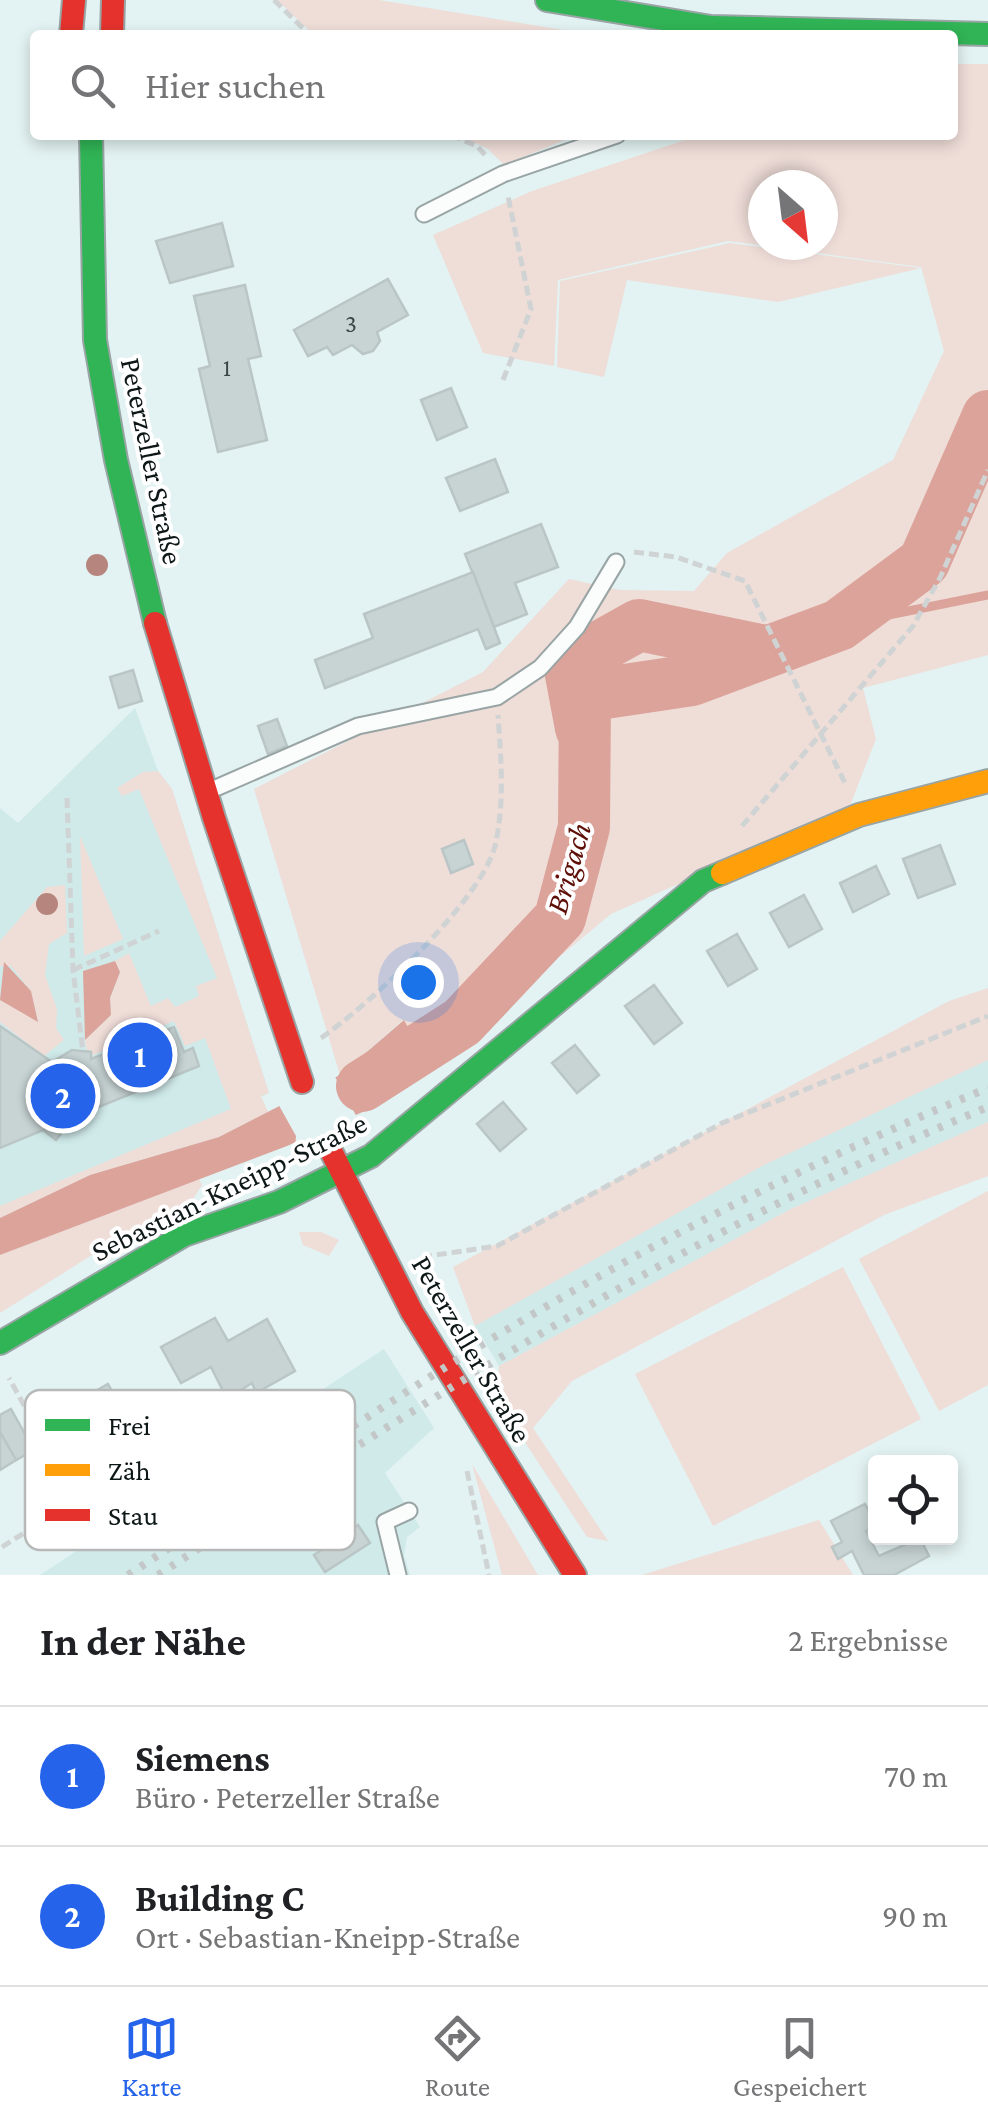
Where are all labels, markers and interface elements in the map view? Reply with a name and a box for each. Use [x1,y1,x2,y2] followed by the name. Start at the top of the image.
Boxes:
[30,30,958,140] search box
[65,58,120,113] icon: search
[145,64,325,106] text: Hier suchen
[748,170,838,260] north arrow
[345,310,357,337] house number: 3
[223,354,231,381] house number: 1
[115,355,190,567] street label: Peterzeller Straße
[538,818,598,918] water label: Brigach
[393,957,444,1008] your location
[108,1018,172,1092] pin: 1
[30,1058,96,1134] pin: 2
[86,1106,372,1268] street label: Sebastian-Kneipp-Straße
[406,1250,539,1448] street label: Peterzeller Straße
[25,1390,355,1550] legend
[108,1410,151,1441] text: Frei
[108,1455,151,1486] text: Zäh
[868,1455,958,1545] map controls
[868,1455,958,1545] button: locate
[108,1500,158,1531] text: Stau
[40,1617,246,1664] text: In der Nähe
[788,1622,948,1658] text: 2 Ergebnisse
[135,1737,270,1779] text: Siemens
[67,1758,78,1794] text: 1
[884,1758,948,1794] text: 70 m
[135,1779,440,1815] text: Büro · Peterzeller Straße
[135,1877,304,1919] text: Building C
[64,1898,81,1934] text: 2
[882,1898,948,1934] text: 90 m
[135,1919,520,1955] text: Ort · Sebastian-Kneipp-Straße
[122,2011,182,2102] tab: Karte
[425,2011,490,2102] tab: Route
[733,2011,866,2102] tab: Gespeichert

